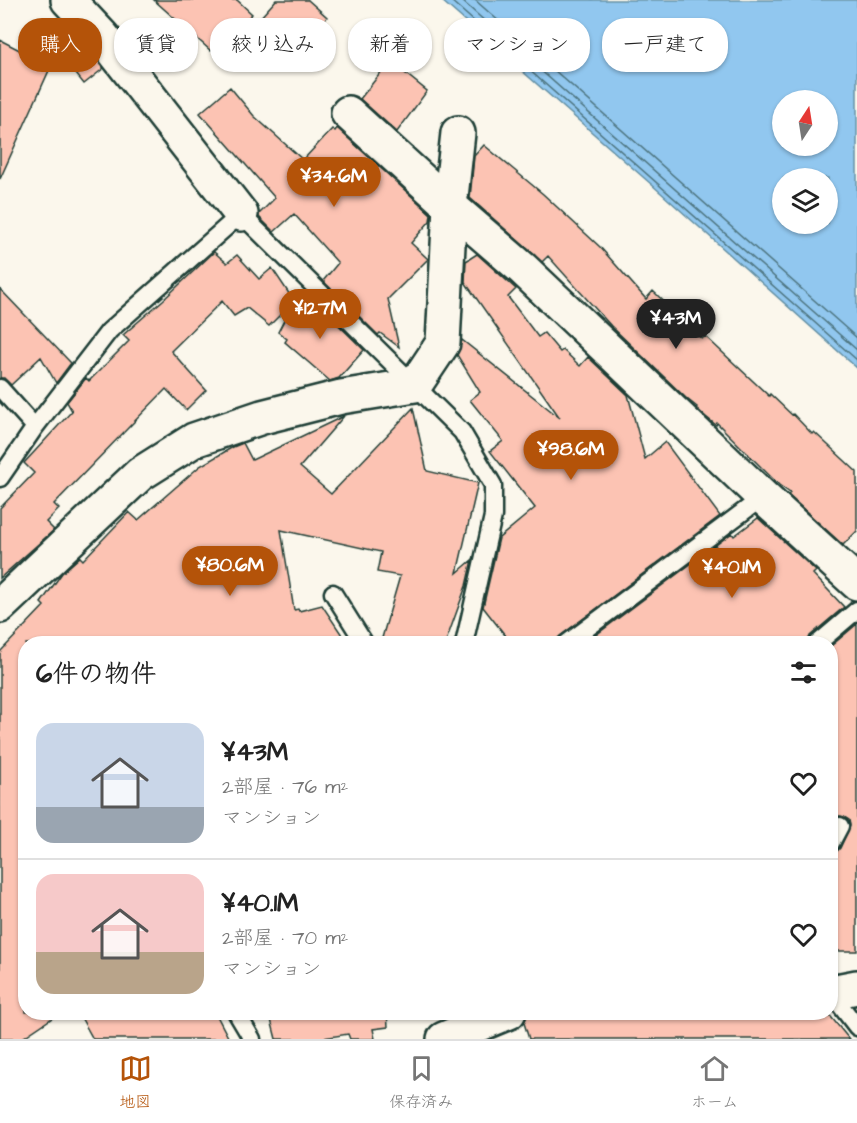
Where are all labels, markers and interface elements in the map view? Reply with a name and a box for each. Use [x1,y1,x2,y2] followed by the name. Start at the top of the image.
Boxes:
[18,18,102,72] chip: 購入
[114,18,198,72] chip: 賃貸
[210,18,336,72] chip: 絞り込み
[348,18,432,72] chip: 新着
[444,18,590,72] chip: マンション
[602,18,728,72] chip: 一戸建て
[772,90,838,156] north arrow
[772,90,838,234] map controls
[285,157,383,208] pin: ¥34.6M
[301,162,367,190] text: ¥34.6M
[772,168,838,234] button: layers
[278,289,362,340] pin: ¥127M
[293,294,347,322] text: ¥127M
[640,299,712,350] pin: ¥43M
[650,304,702,332] text: ¥43M
[522,430,620,481] pin: ¥98.6M
[538,435,604,463] text: ¥98.6M
[181,546,279,597] pin: ¥80.6M
[683,548,781,599] pin: ¥40.1M
[196,551,264,579] text: ¥80.6M
[703,553,761,581] text: ¥40.1M
[36,656,156,692] text: 6件の物件
[787,656,820,689] icon: filters
[222,734,288,770] text: ¥43M
[84,747,156,819] icon: home
[787,767,820,800] icon: heart
[222,773,348,801] text: 2部屋 · 76 m²
[222,804,321,832] text: マンション
[222,885,298,921] text: ¥40.1M
[84,898,156,970] icon: home
[787,918,820,951] icon: heart
[222,924,348,952] text: 2部屋 · 70 m²
[222,955,321,983] text: マンション
[119,1052,152,1113] tab: 地図
[389,1052,453,1113] tab: 保存済み
[691,1052,738,1113] tab: ホーム

